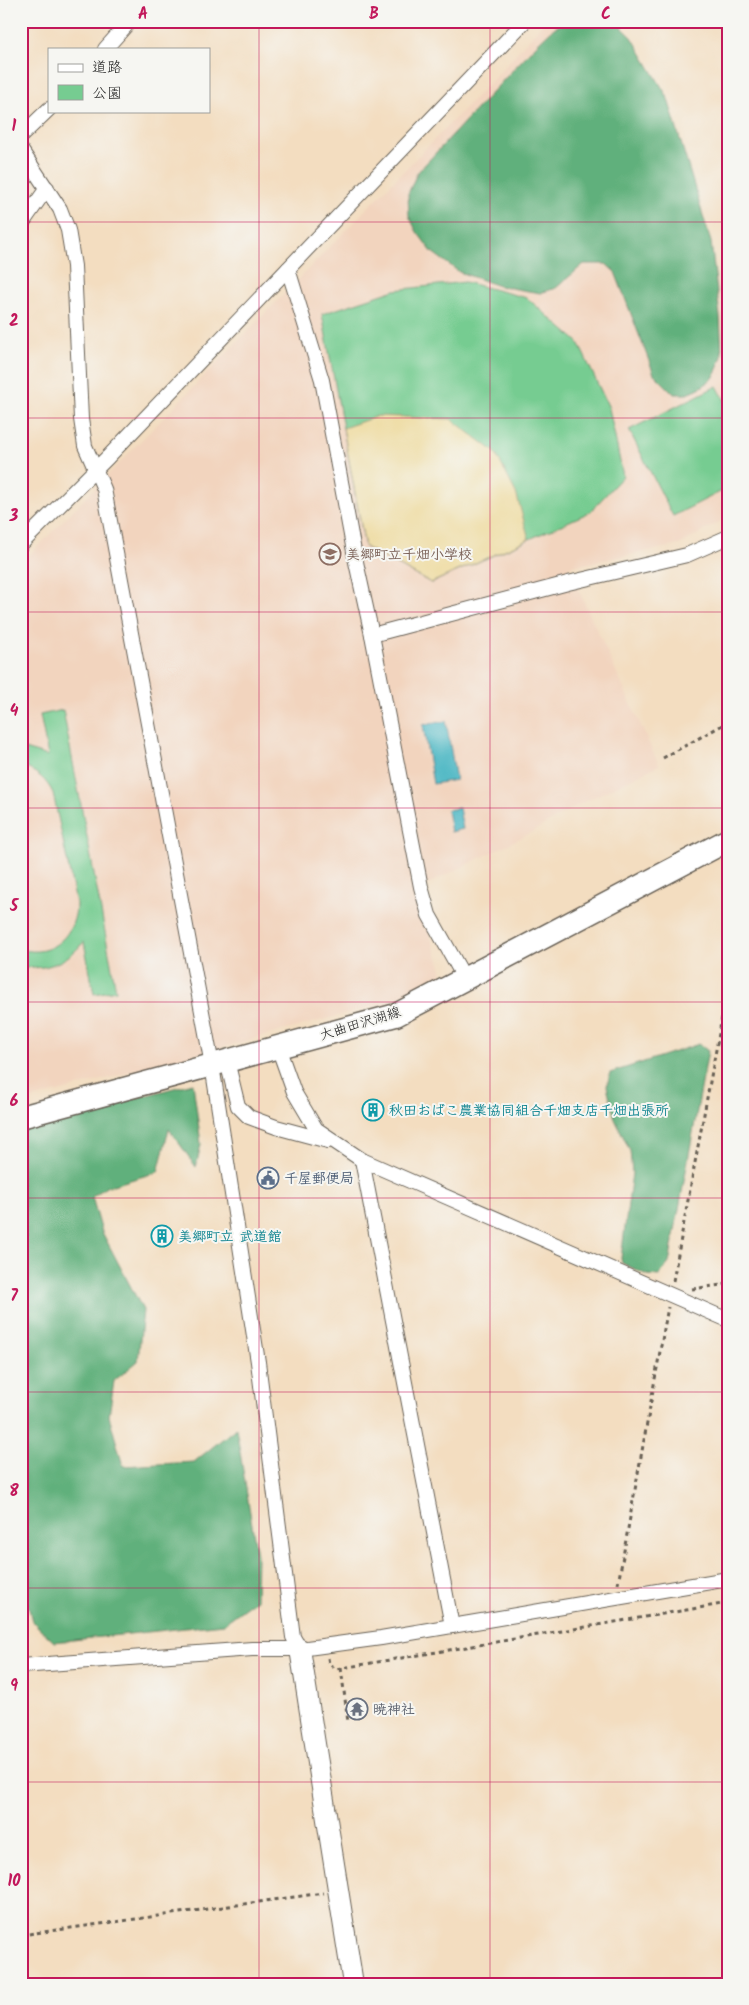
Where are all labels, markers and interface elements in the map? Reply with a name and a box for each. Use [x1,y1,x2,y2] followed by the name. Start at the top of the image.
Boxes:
[138,2,148,27] text: A
[369,2,379,27] text: B
[601,2,611,27] text: C
[48,48,210,112] legend
[92,56,122,80] text: 道路
[92,82,122,106] text: 公園
[12,114,17,139] text: 1
[9,309,19,334] text: 2
[9,504,19,529] text: 3
[318,542,342,566] school or university icon: 美郷町立千畑小学校
[346,544,472,566] place label: 美郷町立千畑小学校
[10,699,19,724] text: 4
[9,894,20,919] text: 5
[317,1001,404,1047] street label: 大曲田沢湖線
[10,1089,19,1114] text: 6
[361,1098,385,1122] building icon: 秋田おばこ農業協同組合千畑支店千畑出張所
[389,1100,669,1122] place label: 秋田おばこ農業協同組合千畑支店千畑出張所
[256,1166,280,1190] public building icon: 千屋郵便局
[284,1168,354,1190] place label: 千屋郵便局
[150,1224,174,1248] building icon: 美郷町立 武道館
[178,1226,281,1248] place label: 美郷町立 武道館
[10,1284,18,1309] text: 7
[9,1479,19,1504] text: 8
[10,1674,18,1699] text: 9
[345,1697,369,1721] temple icon: 暁神社
[373,1699,415,1721] place label: 暁神社
[7,1869,21,1894] text: 10

